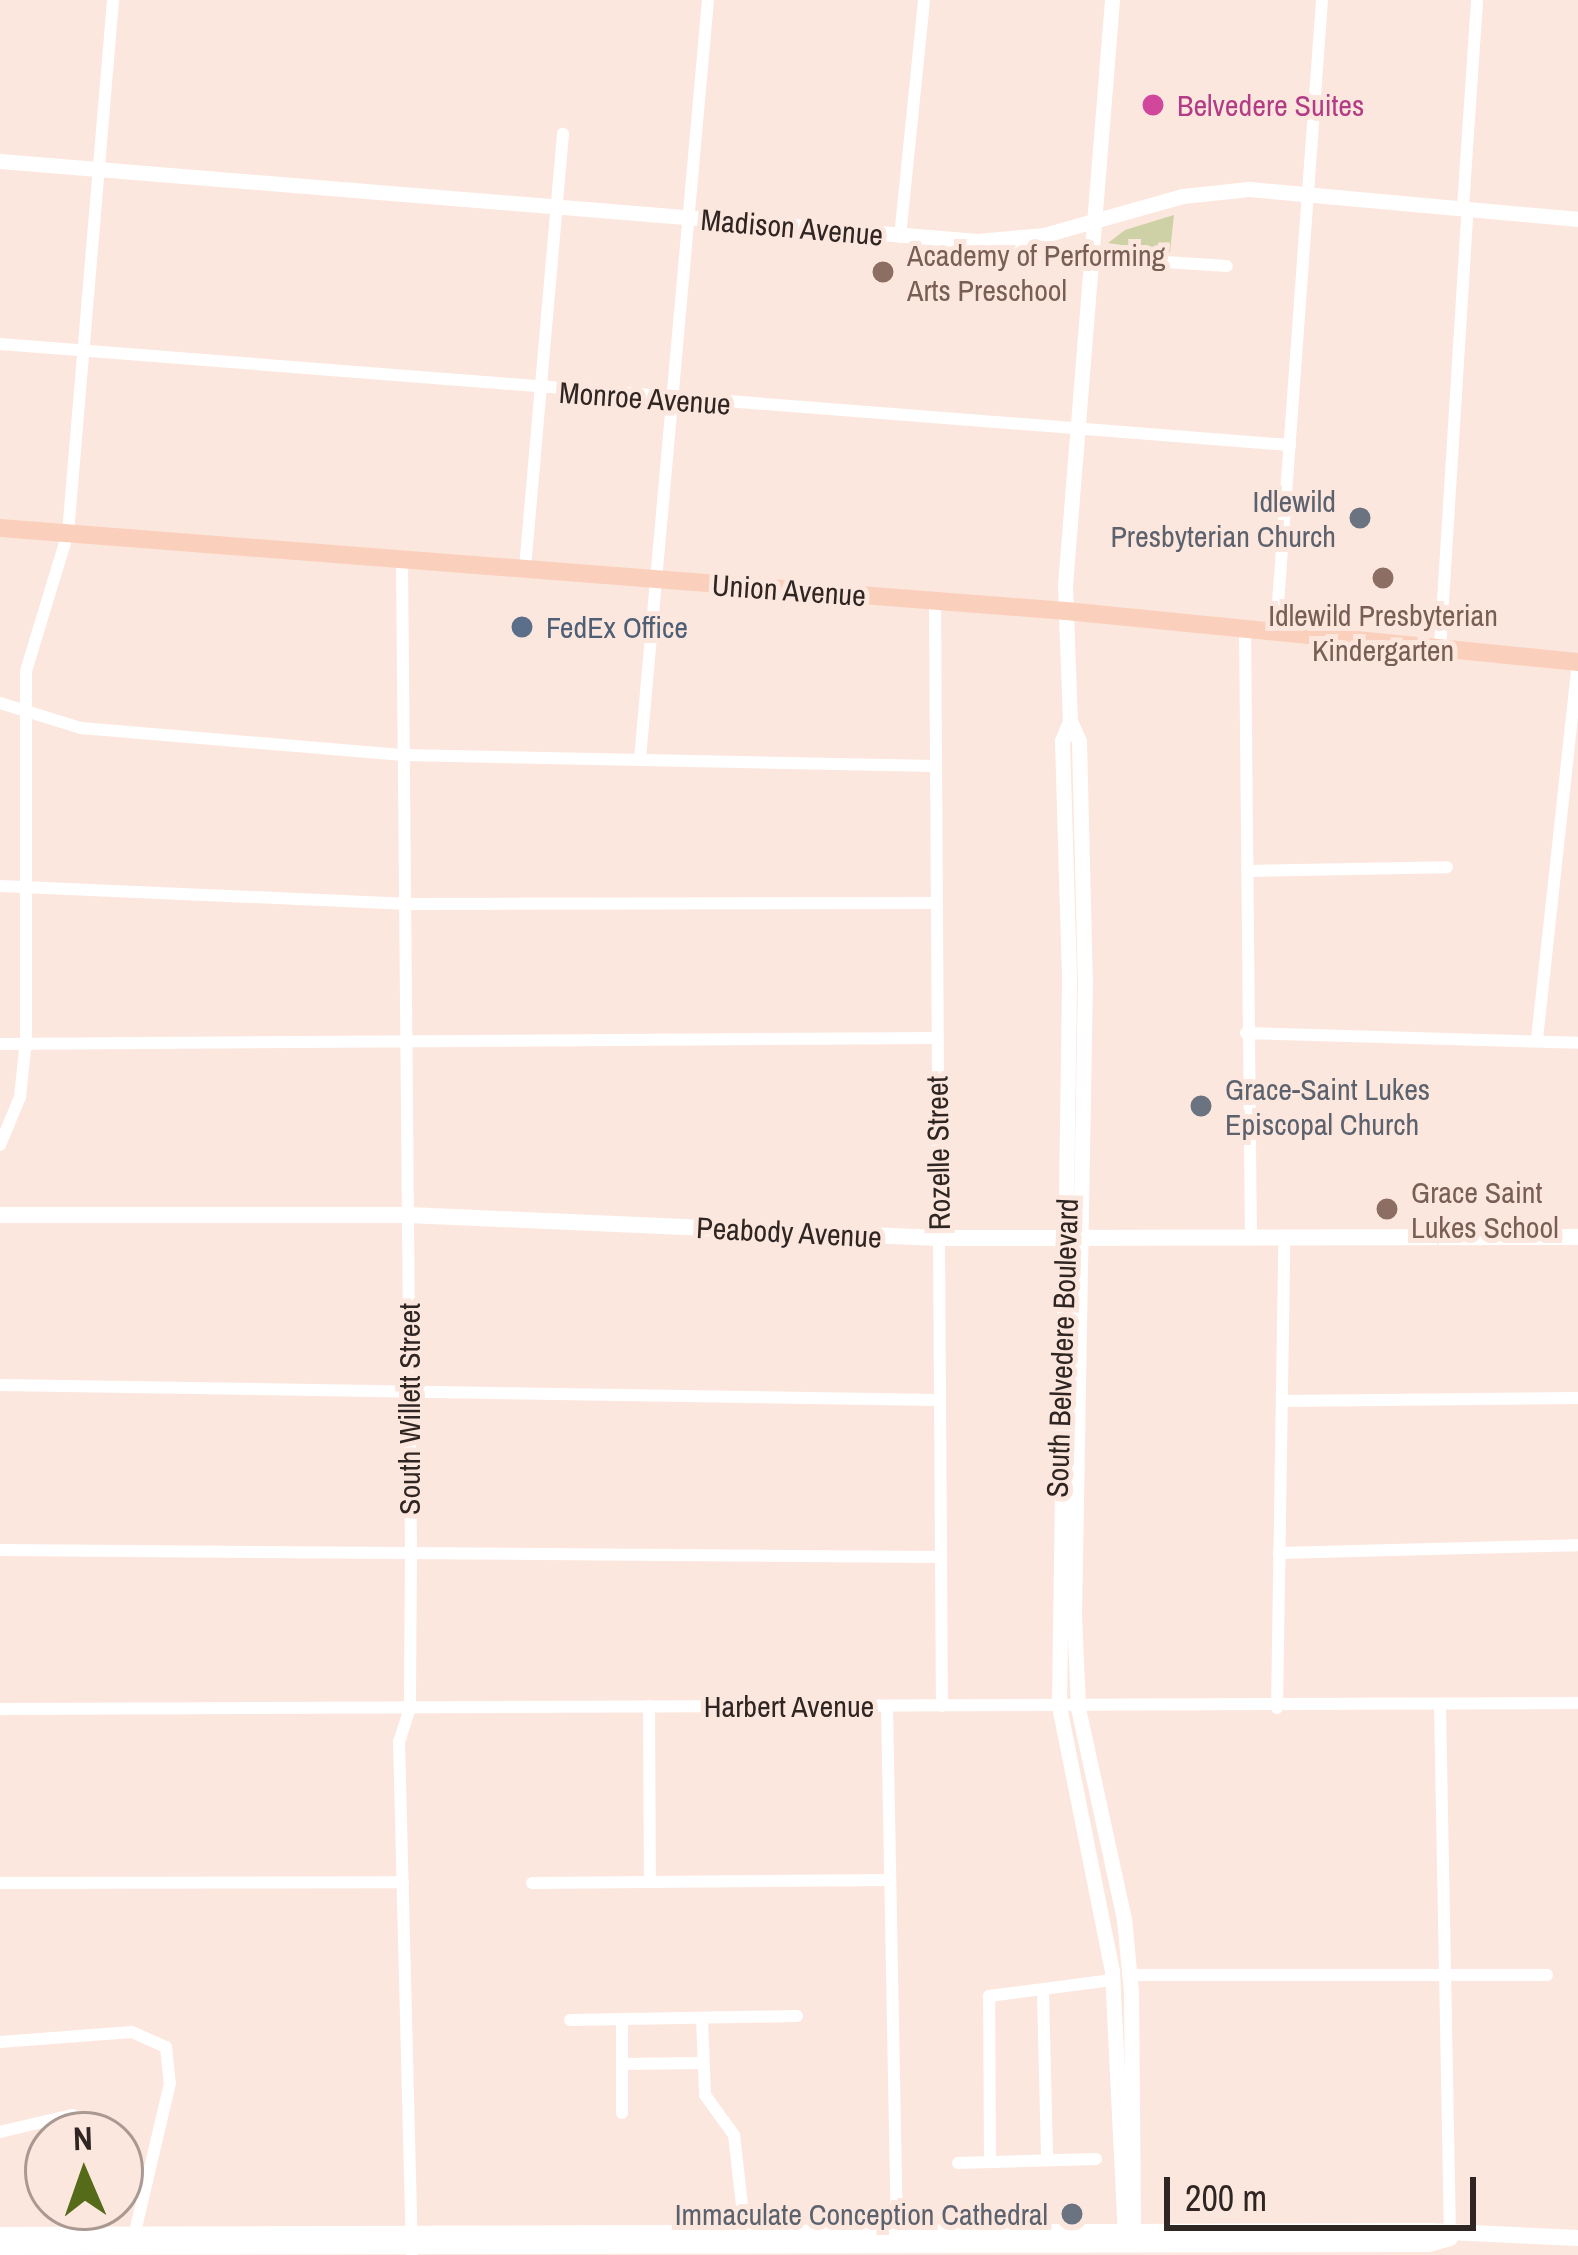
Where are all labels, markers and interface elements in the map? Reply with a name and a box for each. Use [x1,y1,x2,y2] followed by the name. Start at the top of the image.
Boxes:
[1177,87,1364,123] place label: Belvedere Suites
[1140,92,1166,118] marker: Belvedere Suites
[699,201,885,253] street label: Madison Avenue
[907,237,1165,308] place label: Academy of Performing Arts Preschool
[870,259,896,285] marker: Academy of Performing Arts Preschool
[557,374,733,422] street label: Monroe Avenue
[1110,483,1336,554] place label: Idlewild Presbyterian Church
[1347,505,1373,531] marker: Idlewild Presbyterian Church
[1370,565,1396,591] marker: Idlewild Presbyterian Kindergarten
[710,567,868,613] street label: Union Avenue
[1268,597,1498,668] place label: Idlewild Presbyterian Kindergarten
[546,609,688,645] place label: FedEx Office
[509,614,535,640] marker: FedEx Office
[1225,1071,1430,1142] place label: Grace-Saint Lukes Episcopal Church
[919,1075,957,1231] street label: Rozelle Street
[1188,1093,1214,1119] marker: Grace-Saint Lukes Episcopal Church
[1411,1174,1559,1244] place label: Grace Saint Lukes School
[1374,1196,1400,1222] marker: Grace Saint Lukes School
[1039,1198,1085,1498] street label: South Belvedere Boulevard
[695,1209,883,1255] street label: Peabody Avenue
[391,1303,427,1515] street label: South Willett Street
[703,1688,875,1724] street label: Harbert Avenue
[24,2111,144,2231] north arrow
[72,2116,93,2160] text: N
[1170,2153,1482,2227] scale bar
[1185,2174,1267,2222] text: 200 m
[675,2196,1048,2232] place label: Immaculate Conception Cathedral
[1059,2201,1085,2227] marker: Immaculate Conception Cathedral

